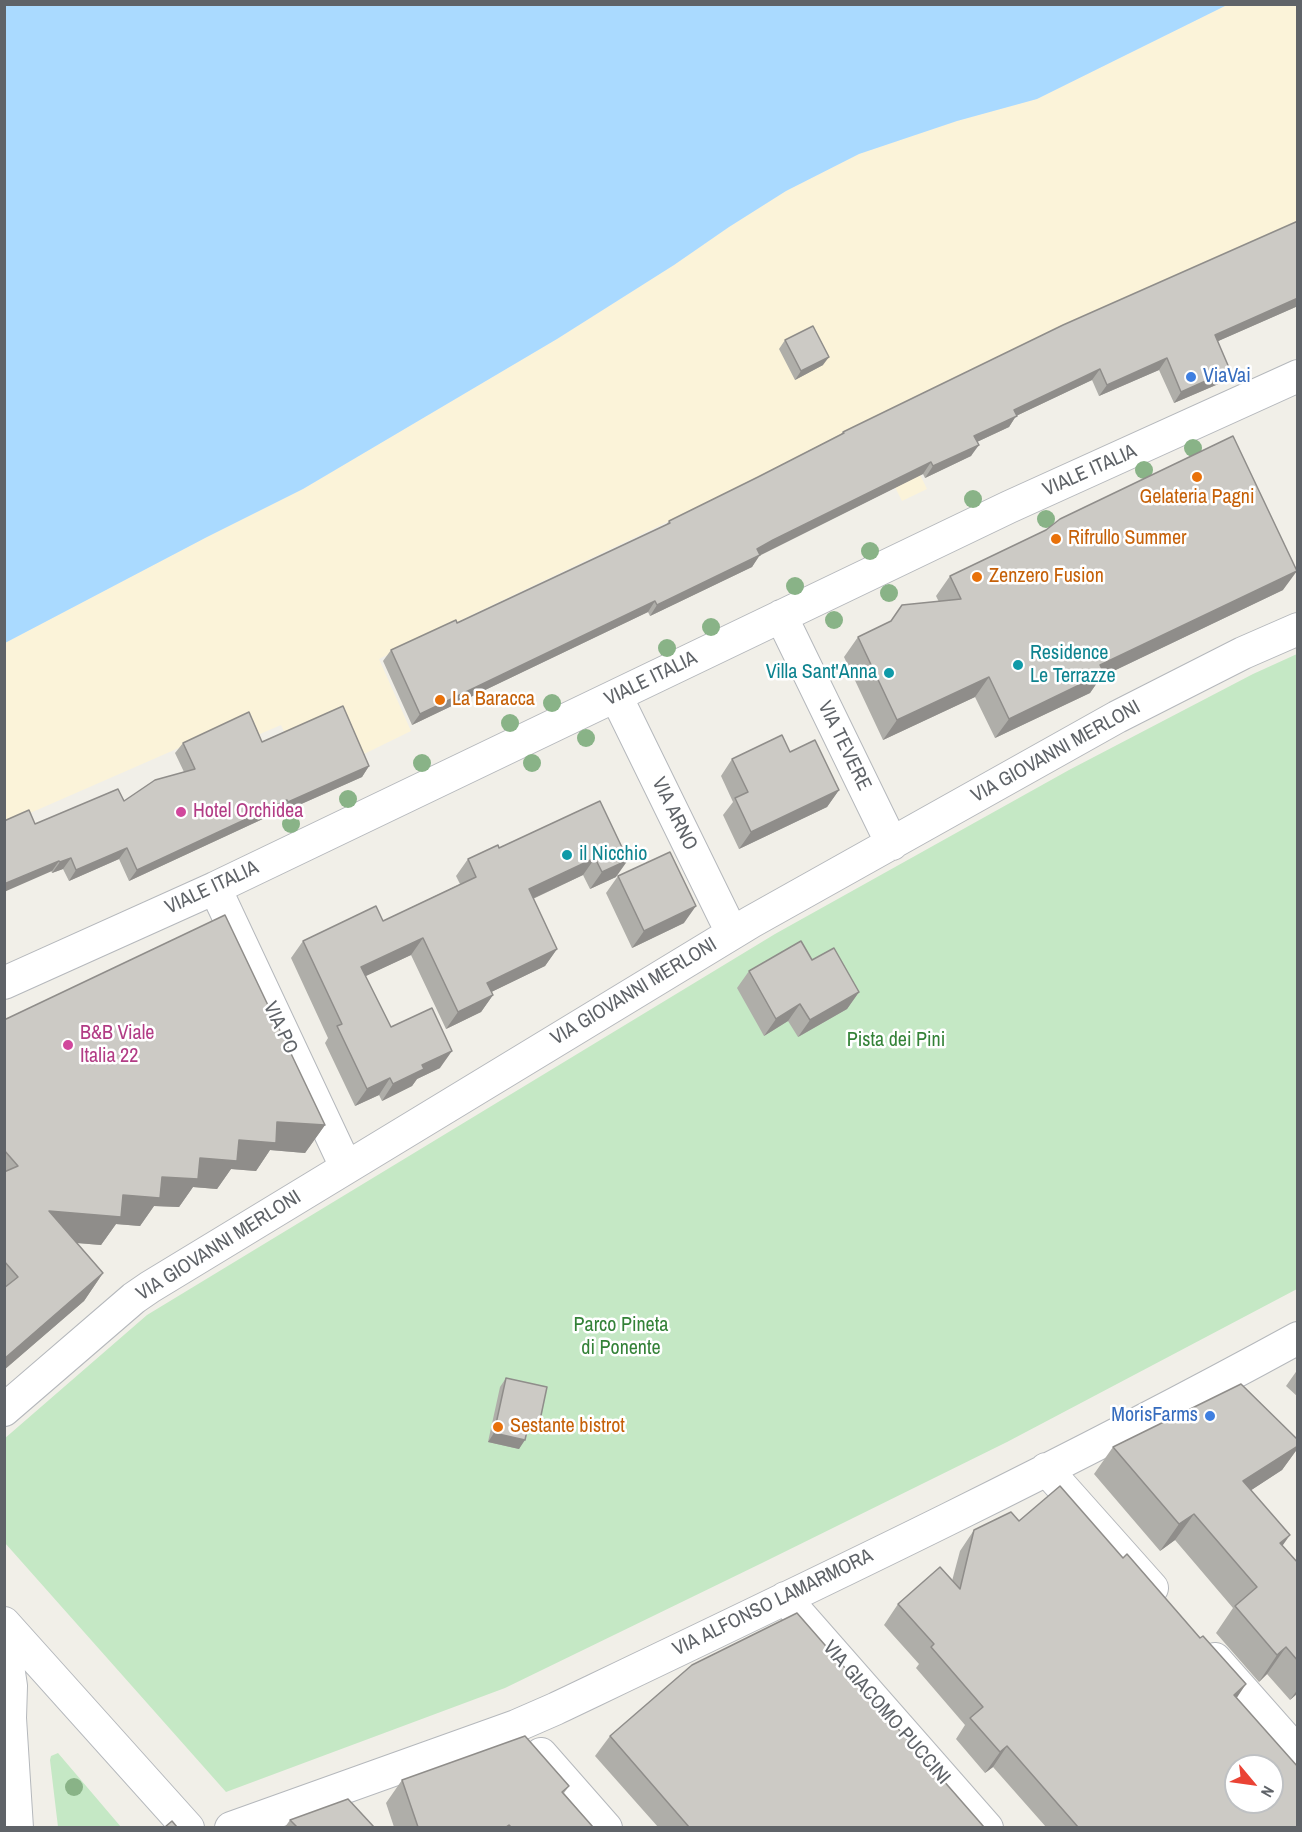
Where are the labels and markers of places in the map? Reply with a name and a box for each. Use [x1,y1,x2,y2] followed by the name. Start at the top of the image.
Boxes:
[1203,365,1251,389] place label: ViaVai
[1184,370,1198,384] marker: ViaVai
[1190,470,1204,484] marker: Gelateria Pagni
[1140,486,1254,510] place label: Gelateria Pagni
[1068,527,1186,551] place label: Rifrullo Summer
[1049,532,1063,546] marker: Rifrullo Summer
[989,565,1104,589] place label: Zenzero Fusion
[970,570,984,584] marker: Zenzero Fusion
[1030,642,1116,689] place label: Residence Le Terrazze
[1011,658,1025,672] marker: Residence Le Terrazze
[766,661,877,685] place label: Villa Sant'Anna
[882,666,896,680] marker: Villa Sant'Anna
[452,688,535,712] place label: La Baracca
[433,693,447,707] marker: La Baracca
[193,800,303,824] place label: Hotel Orchidea
[174,805,188,819] marker: Hotel Orchidea
[579,843,647,867] place label: il Nicchio
[560,848,574,862] marker: il Nicchio
[80,1022,154,1069] place label: B&B Viale Italia 22
[61,1038,75,1052] marker: B&B Viale Italia 22
[1111,1404,1198,1428] place label: MorisFarms
[1203,1409,1217,1423] marker: MorisFarms
[510,1415,625,1439] place label: Sestante bistrot
[491,1420,505,1434] marker: Sestante bistrot

